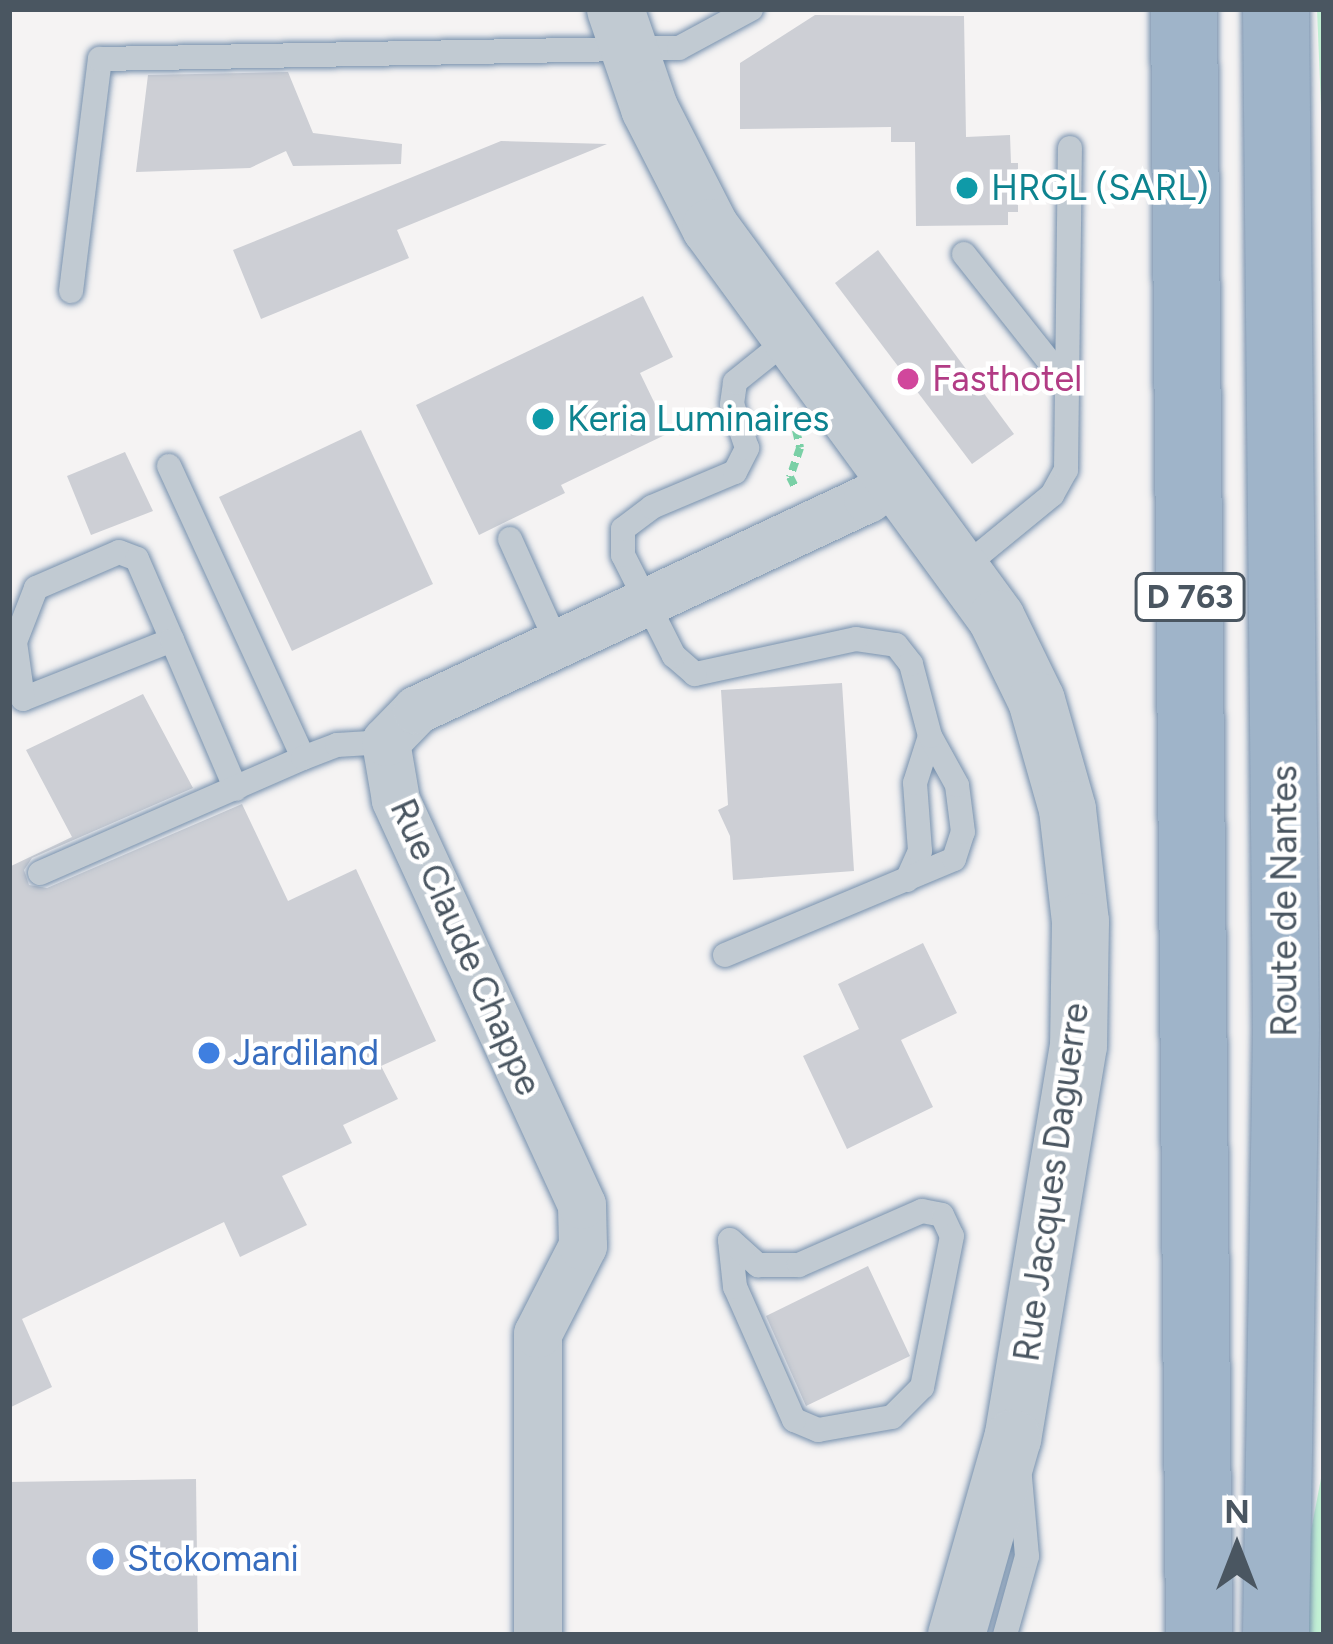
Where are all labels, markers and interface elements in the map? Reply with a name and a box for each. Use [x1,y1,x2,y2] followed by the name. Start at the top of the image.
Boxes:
[991,166,1209,210] place label: HRGL (SARL)
[954,175,980,201] marker: HRGL (SARL)
[932,357,1082,401] place label: Fasthotel
[895,366,921,392] marker: Fasthotel
[567,397,829,441] place label: Keria Luminaires
[530,406,556,432] marker: Keria Luminaires
[1133,570,1247,624] road number: D 763
[1262,765,1306,1037] street label: Route de Nantes
[381,792,551,1102] street label: Rue Claude Chappe
[1004,1000,1098,1364] street label: Rue Jacques Daguerre
[233,1031,379,1075] place label: Jardiland
[196,1040,222,1066] marker: Jardiland
[1177,1488,1297,1608] north arrow
[1224,1492,1250,1531] text: N
[127,1537,299,1581] place label: Stokomani
[90,1546,116,1572] marker: Stokomani

